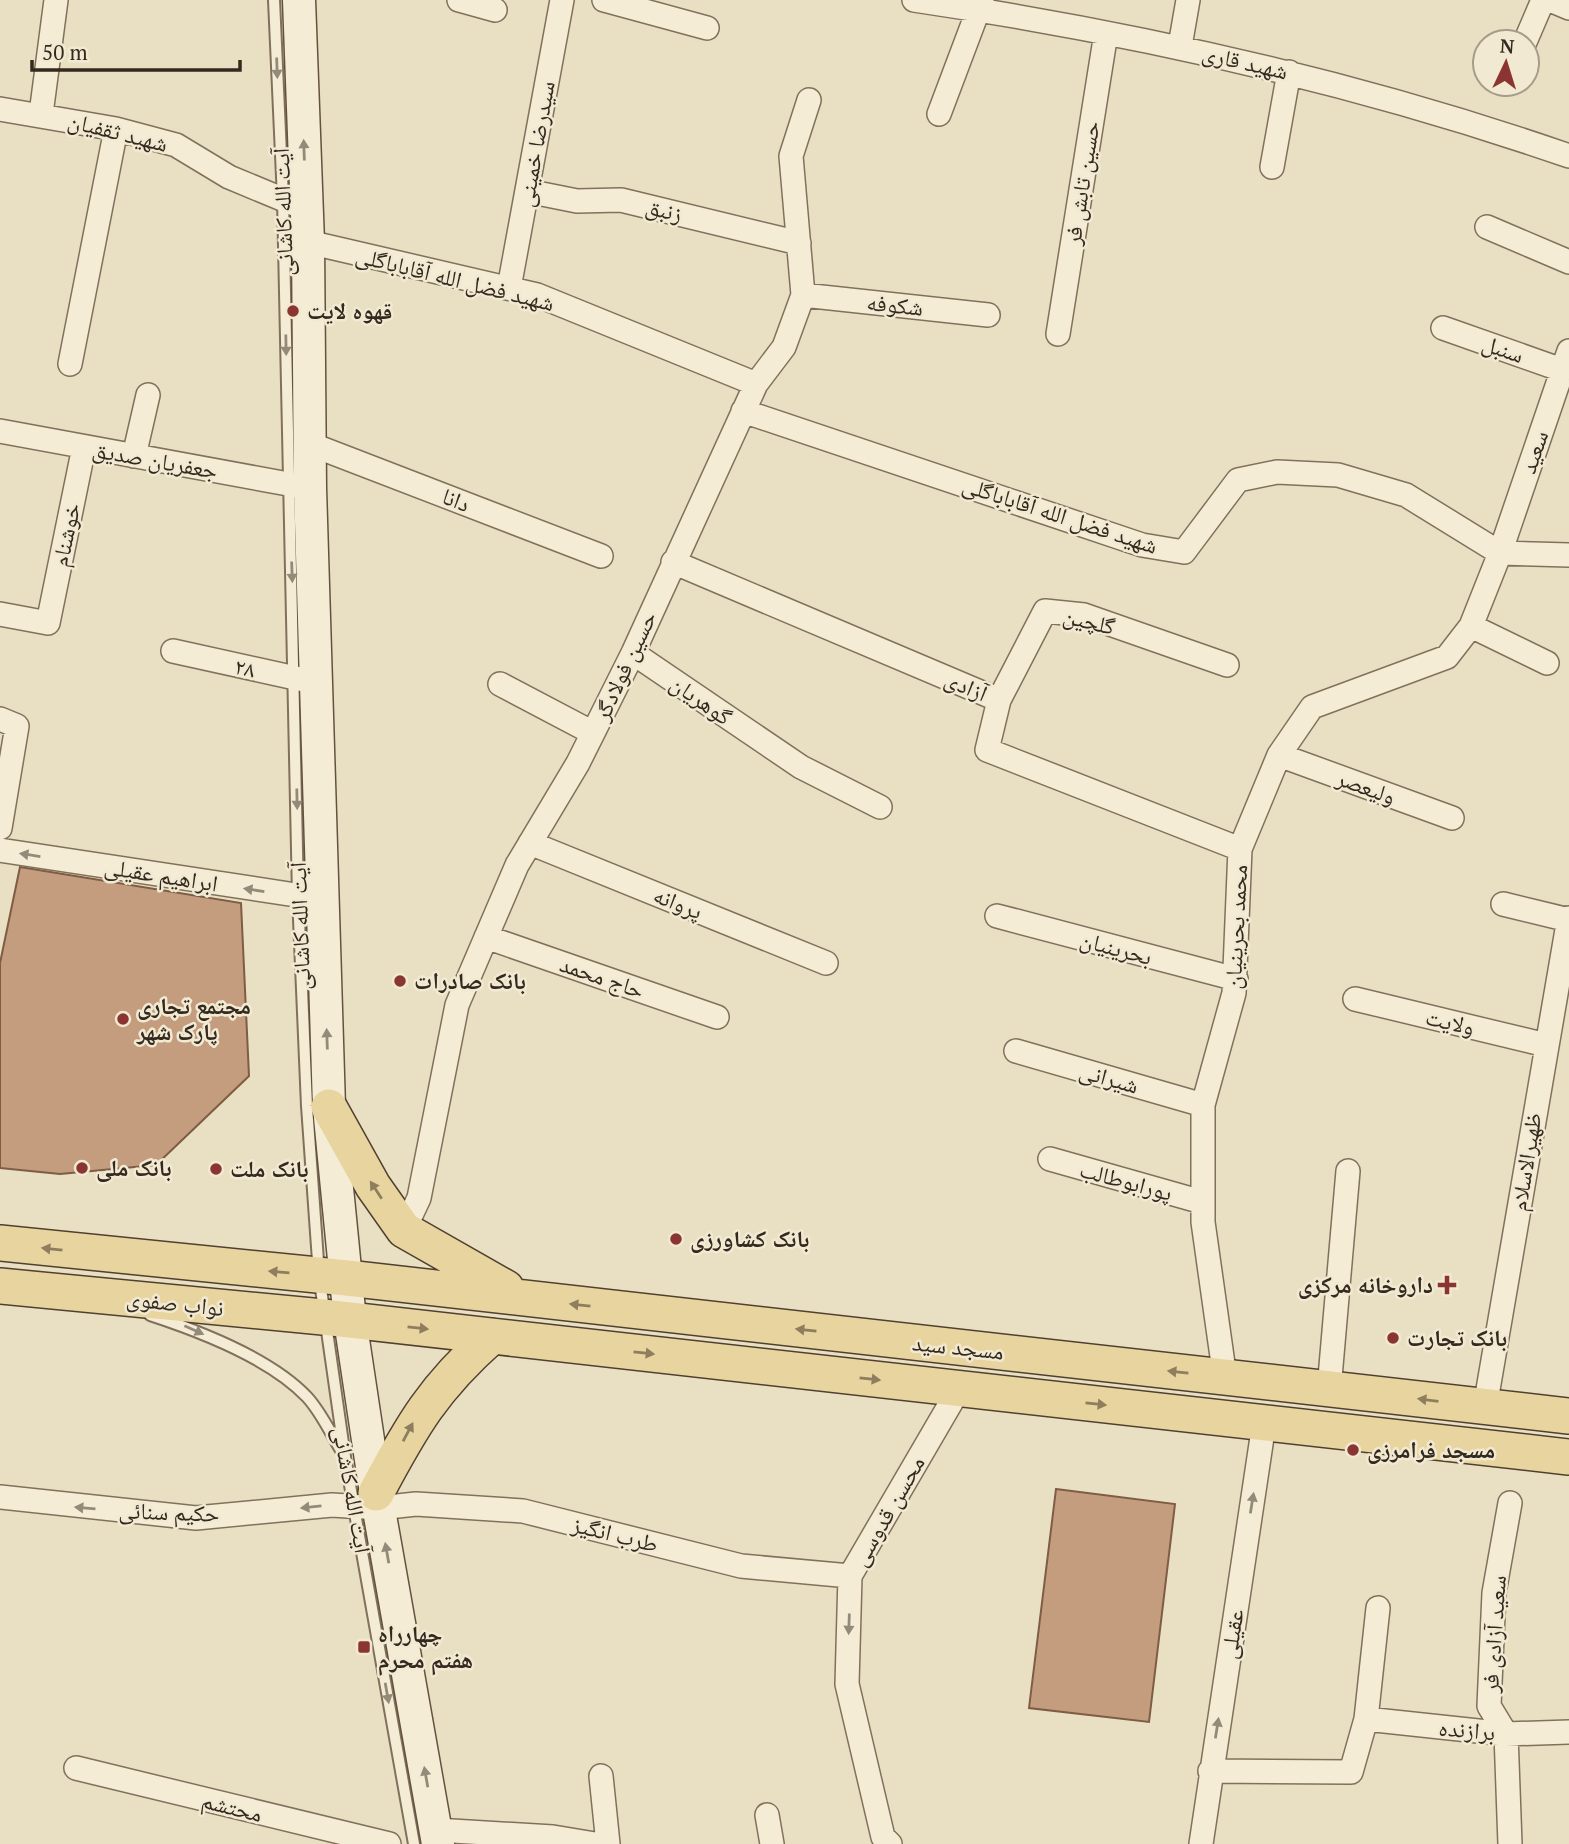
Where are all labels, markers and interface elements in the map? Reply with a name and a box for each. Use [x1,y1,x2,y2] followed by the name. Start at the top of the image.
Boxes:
[32,28,240,72] scale bar
[1471,28,1541,98] north arrow
[1499,33,1516,59] text: N
[1199,37,1291,86] street label: شهید قاری
[42,38,88,66] text: 50 m
[272,57,283,79] one-way arrow
[509,78,562,209] street label: سیدرضا خمینی
[65,104,171,159] street label: شهید ثقفیان
[1056,119,1107,248] street label: حسین تابش فر
[299,139,310,161] one-way arrow
[265,146,300,277] street label: آیت الله کاشانی
[643,190,686,229] street label: زنبق
[353,239,558,318] street label: شهید فضل الله آقاباباگلی
[865,286,925,323] street label: شکوفه
[307,295,392,326] place label: قهوه لایت
[285,303,301,319] marker: قهوه لایت
[1478,327,1528,370] street label: سنبل
[281,334,292,356] one-way arrow
[1512,426,1555,478] street label: سعید
[90,433,220,486] street label: جعفریان صدیق
[959,468,1162,561] street label: شهید فضل الله آقاباباگلی
[438,480,474,519] street label: دانا
[44,500,88,570] street label: خوشنام
[287,561,298,583] one-way arrow
[1060,599,1119,642] street label: گلچین
[585,606,664,727] street label: حسین فولادگر
[232,650,259,685] street label: ۲۸
[940,663,993,709] street label: آزادی
[664,667,739,732] street label: گوهریان
[1331,761,1400,811] street label: ولیعصر
[291,789,303,811] one-way arrow
[18,849,40,860] one-way arrow
[102,850,220,900] street label: ابراهیم عقیلی
[282,860,317,991] street label: آیت الله کاشانی
[1217,864,1254,990] street label: محمد بحرینیان
[649,879,707,926] street label: پروانه
[243,884,265,895] one-way arrow
[1077,923,1155,972] street label: بحرینیان
[556,948,648,1005] street label: حاج محمد
[414,965,526,996] place label: بانک صادرات
[392,973,408,989] marker: بانک صادرات
[136,990,251,1047] place label: مجتمع تجاری پارک شهر
[1423,1001,1478,1042] street label: ولایت
[115,1011,131,1027] marker: مجتمع تجاری پارک شهر
[321,1028,332,1050] one-way arrow
[1076,1054,1142,1101] street label: شیرانی
[1502,1110,1550,1214] street label: ظهیرالاسلام
[96,1152,172,1183] place label: بانک ملی
[230,1153,308,1184] place label: بانک ملت
[1076,1153,1176,1208] street label: پورابوطالب
[74,1160,90,1176] marker: بانک ملی
[208,1161,224,1177] marker: بانک ملت
[369,1181,383,1199] one-way arrow
[690,1223,809,1254] place label: بانک کشاورزی
[668,1231,684,1247] marker: بانک کشاورزی
[41,1243,63,1254] one-way arrow
[268,1266,290,1277] one-way arrow
[1298,1269,1433,1300] place label: داروخانه مرکزی
[1439,1277,1455,1293] marker: داروخانه مرکزی
[125,1282,225,1323] street label: نواب صفوی
[568,1299,590,1310] one-way arrow
[1407,1322,1507,1353] place label: بانک تجارت
[407,1323,429,1334] one-way arrow
[184,1324,204,1336] one-way arrow
[794,1324,816,1335] one-way arrow
[911,1326,1005,1367] street label: مسجد سید
[1385,1330,1401,1346] marker: بانک تجارت
[634,1348,656,1359] one-way arrow
[1167,1367,1189,1378] one-way arrow
[860,1373,882,1384] one-way arrow
[1417,1395,1439,1406] one-way arrow
[1086,1399,1108,1410] one-way arrow
[402,1423,414,1442] one-way arrow
[326,1424,379,1557] street label: آیت الله کاشانی
[1367,1434,1495,1465] place label: مسجد فرامرزی
[1345,1442,1361,1458] marker: مسجد فرامرزی
[844,1450,932,1571] street label: محسن قدوسی
[1247,1492,1258,1514] one-way arrow
[118,1494,220,1530] street label: حکیم سنائی
[300,1501,322,1512] one-way arrow
[74,1502,96,1513] one-way arrow
[568,1508,661,1559] street label: طرب انگیز
[381,1542,392,1564] one-way arrow
[1474,1574,1513,1695] street label: سعید آزادی فر
[1212,1606,1251,1661] street label: عقیلی
[843,1613,854,1635] one-way arrow
[378,1618,473,1676] place label: چهارراه هفتم محرم
[356,1639,372,1655] marker: چهارراه هفتم محرم
[382,1682,393,1704] one-way arrow
[1438,1712,1497,1747] street label: برازنده
[1212,1717,1223,1739] one-way arrow
[421,1766,432,1788] one-way arrow
[198,1784,266,1830] street label: محتشم

